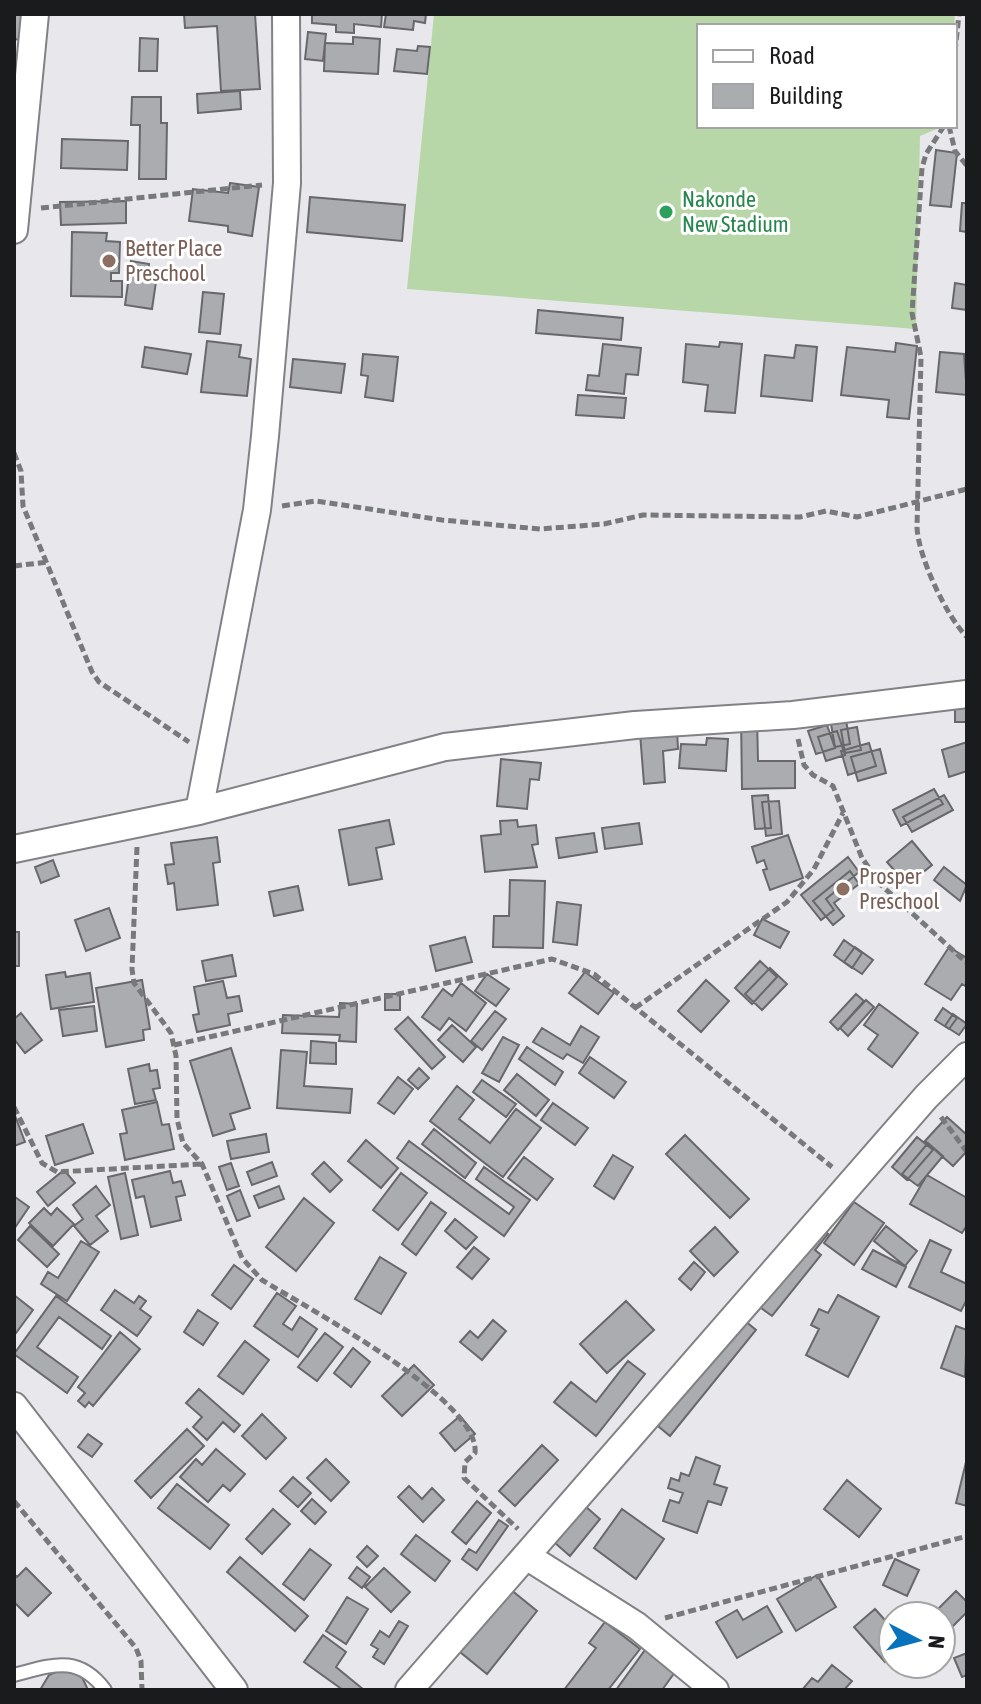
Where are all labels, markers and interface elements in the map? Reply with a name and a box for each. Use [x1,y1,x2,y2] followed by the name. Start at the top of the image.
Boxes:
[697,24,957,128] legend
[769,42,815,69] text: Road
[769,82,843,109] text: Building
[682,186,789,237] place label: Nakonde New Stadium
[657,203,675,221] marker: Nakonde New Stadium
[125,235,222,286] place label: Better Place Preschool
[100,252,118,270] marker: Better Place Preschool
[859,863,940,914] place label: Prosper Preschool
[834,880,852,898] marker: Prosper Preschool
[877,1600,957,1680] north arrow
[923,1634,950,1650] text: N

